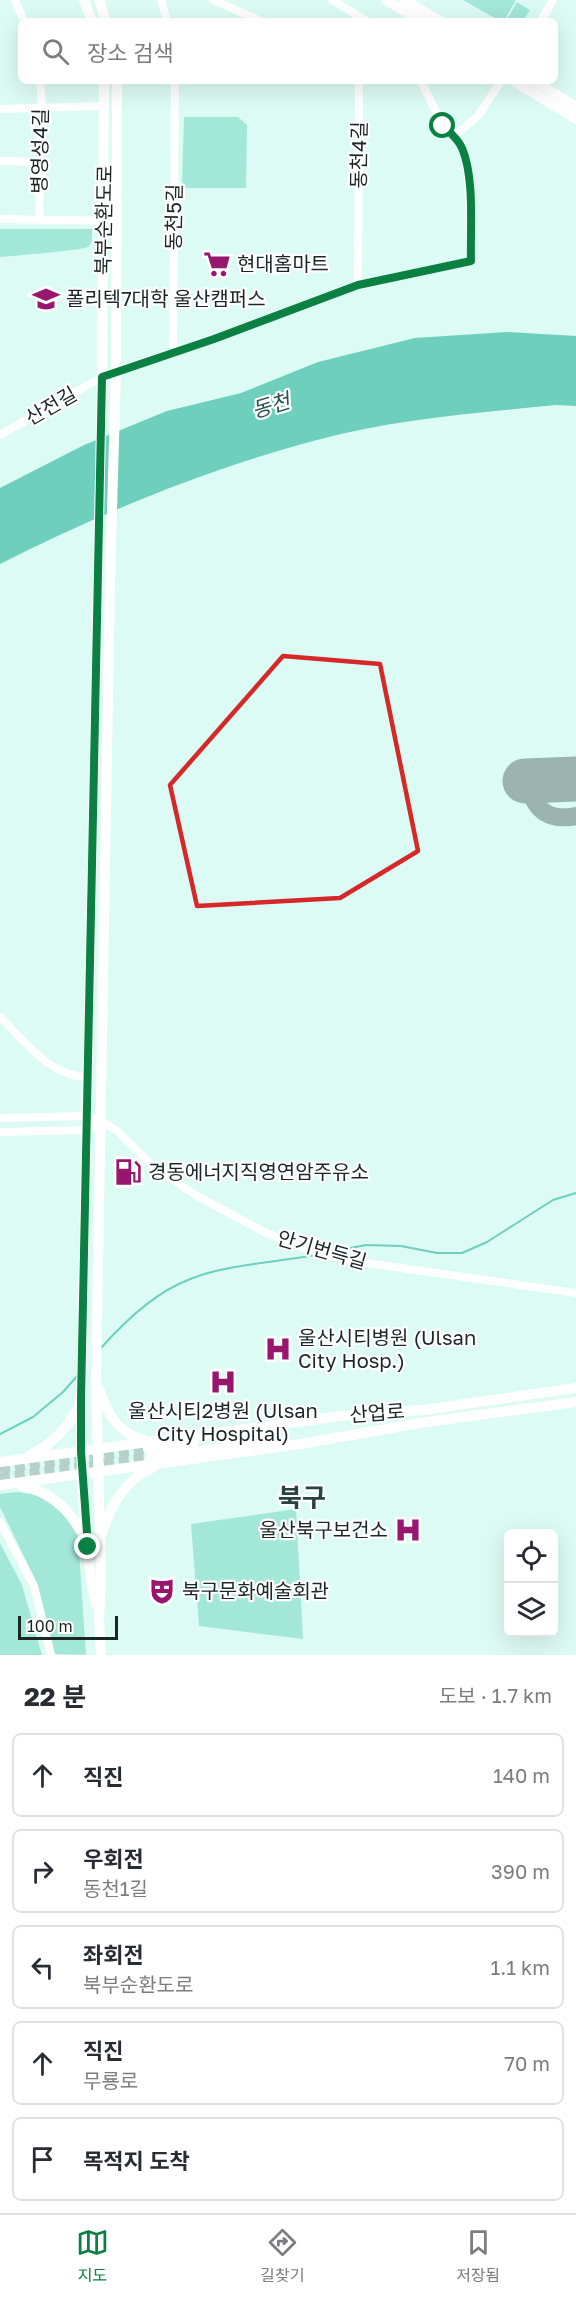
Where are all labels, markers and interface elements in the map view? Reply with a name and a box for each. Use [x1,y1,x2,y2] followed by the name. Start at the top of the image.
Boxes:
[18,18,558,84] search box
[39,35,72,68] icon: search
[87,39,173,66] text: 장소 검색
[26,108,52,194] street label: 병영성4길
[429,112,455,138] route start
[345,121,371,189] street label: 동천4길
[90,165,116,275] street label: 북부순환도로
[160,183,186,251] street label: 동천5길
[202,249,232,279] supermarket icon: 현대홈마트
[237,251,329,275] place label: 현대홈마트
[31,284,61,314] school or university icon: 폴리텍7대학 울산캠퍼스
[66,286,266,310] place label: 폴리텍7대학 울산캠퍼스
[21,381,80,429] street label: 산전길
[248,386,296,423] water label: 동천
[113,1157,143,1187] fuel station icon: 경동에너지직영연암주유소
[148,1159,369,1183] place label: 경동에너지직영연암주유소
[275,1225,370,1273] street label: 안기번득길
[298,1325,476,1372] place label: 울산시티병원 (Ulsan City Hosp.)
[263,1334,293,1364] hospital icon: 울산시티병원 (Ulsan City Hosp.)
[208,1367,238,1397] hospital icon: 울산시티2병원 (Ulsan City Hospital)
[128,1398,318,1445] place label: 울산시티2병원 (Ulsan City Hospital)
[349,1398,405,1426] street label: 산업로
[278,1482,326,1513] district label: 북구
[393,1515,423,1545] hospital icon: 울산북구보건소
[259,1517,388,1541] place label: 울산북구보건소
[504,1529,558,1637] map controls
[504,1529,558,1583] button: locate
[74,1533,100,1559] route end
[147,1576,177,1606] theatre icon: 북구문화예술회관
[182,1578,329,1602] place label: 북구문화예술회관
[504,1583,558,1637] button: layers
[18,1613,118,1640] scale bar
[27,1616,73,1636] text: 100 m
[24,1681,86,1712] text: 22 분
[439,1683,552,1707] text: 도보 · 1.7 km
[26,1759,59,1792] icon: ahead
[83,1763,123,1790] text: 직진
[493,1763,550,1787] text: 140 m
[83,1845,144,1872] text: 우회전
[26,1855,59,1888] icon: right
[491,1859,550,1883] text: 390 m
[83,1876,148,1900] text: 동천1길
[83,1941,144,1968] text: 좌회전
[26,1951,59,1984] icon: left
[491,1955,550,1979] text: 1.1 km
[83,1972,193,1996] text: 북부순환도로
[83,2037,123,2064] text: 직진
[26,2047,59,2080] icon: ahead
[504,2051,550,2075] text: 70 m
[83,2068,138,2092] text: 무룡로
[26,2143,59,2176] icon: arrive
[83,2147,190,2174] text: 목적지 도착
[76,2226,109,2286] tab: 지도
[260,2226,304,2286] tab: 길찾기
[456,2226,500,2286] tab: 저장됨

